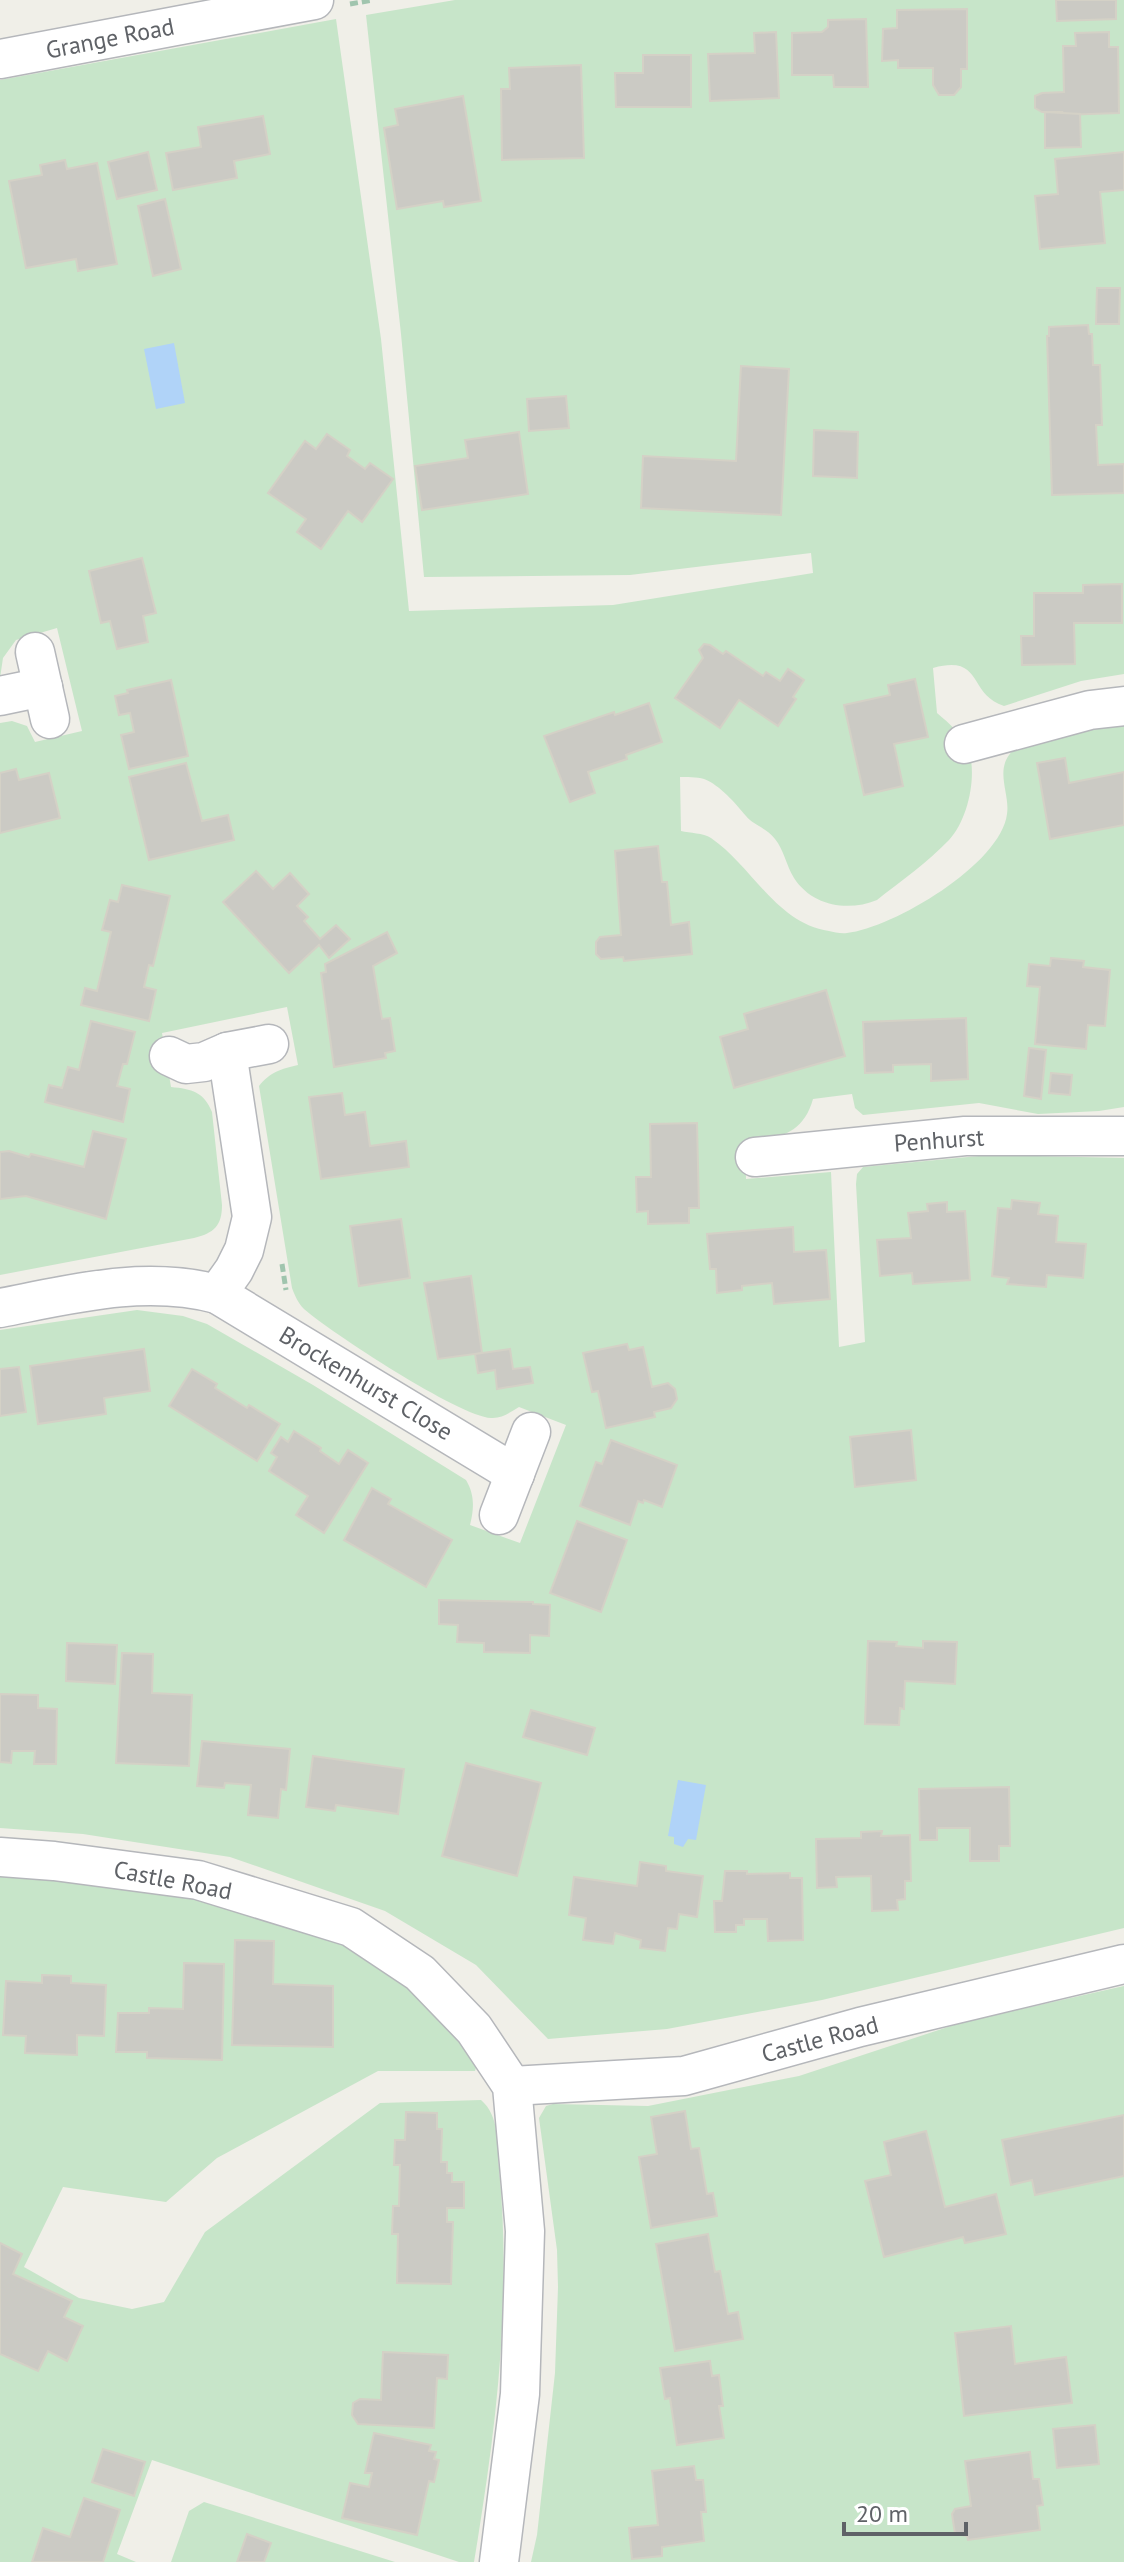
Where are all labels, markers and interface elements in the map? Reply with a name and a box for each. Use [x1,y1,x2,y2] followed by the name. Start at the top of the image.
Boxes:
[43,10,177,66] street label: Grange Road
[893,1121,985,1159] street label: Penhurst
[274,1319,458,1447] street label: Brockenhurst Close
[111,1853,235,1907] street label: Castle Road
[758,2009,882,2069] street label: Castle Road
[844,2486,966,2536] scale bar
[856,2498,908,2529] text: 20 m

